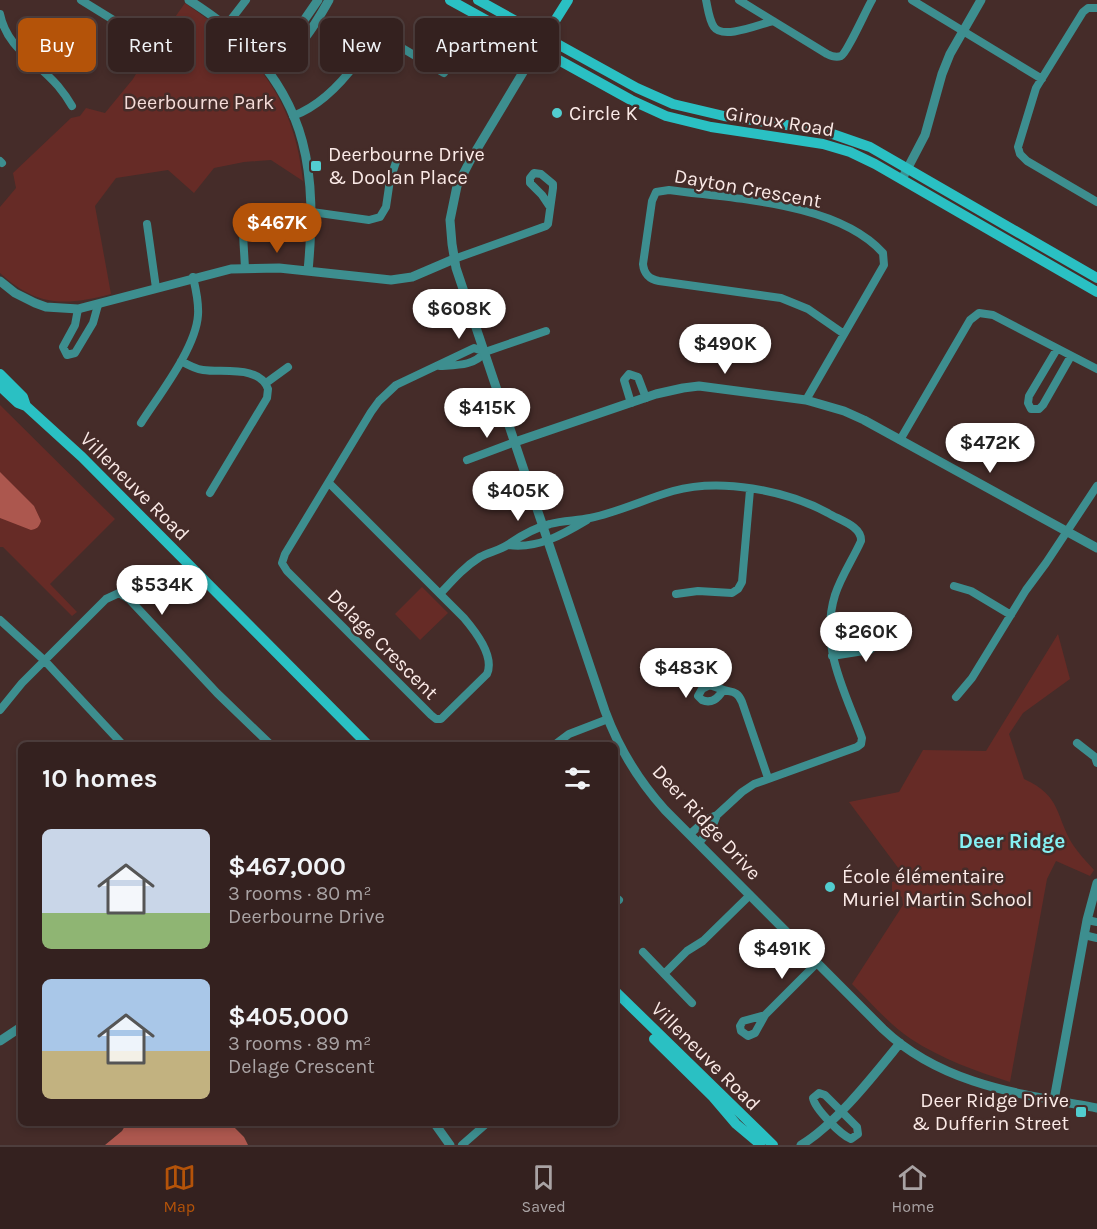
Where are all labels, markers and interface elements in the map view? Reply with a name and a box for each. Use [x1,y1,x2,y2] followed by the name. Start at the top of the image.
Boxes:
[18,18,96,72] chip: Buy
[108,18,194,72] chip: Rent
[206,18,308,72] chip: Filters
[320,18,403,72] chip: New
[415,18,559,72] chip: Apartment
[124,91,274,114] park label: Deerbourne Park
[569,102,638,125] place label: Circle K
[724,102,836,141] street label: Giroux Road
[550,106,564,120] marker: Circle K
[328,143,485,189] place label: Deerbourne Drive & Doolan Place
[309,159,323,173] marker: Deerbourne Drive & Doolan Place
[672,164,824,213] street label: Dayton Crescent
[235,203,319,254] pin: $467K
[247,211,307,234] text: $467K
[417,289,501,340] pin: $608K
[427,297,491,320] text: $608K
[683,324,767,375] pin: $490K
[693,332,757,355] text: $490K
[445,388,529,439] pin: $415K
[458,396,516,419] text: $415K
[948,423,1032,474] pin: $472K
[76,427,194,545] street label: Villeneuve Road
[960,431,1020,454] text: $472K
[476,471,560,522] pin: $405K
[486,479,550,502] text: $405K
[120,565,204,616] pin: $534K
[131,573,193,596] text: $534K
[323,584,443,705] street label: Delage Crescent
[824,612,908,663] pin: $260K
[834,620,898,643] text: $260K
[644,648,728,699] pin: $483K
[654,656,718,679] text: $483K
[647,760,766,885] street label: Deer Ridge Drive
[561,762,594,795] icon: filters
[42,763,157,794] text: 10 homes
[959,829,1065,853] district label: Deer Ridge
[228,851,346,882] text: $467,000
[90,853,162,925] icon: home
[842,864,1032,911] place label: École élémentaire Muriel Martin School
[823,880,837,894] marker: École élémentaire Muriel Martin School
[228,882,372,905] text: 3 rooms · 80 m²
[228,905,385,928] text: Deerbourne Drive
[740,929,824,980] pin: $491K
[753,937,811,960] text: $491K
[647,997,765,1115] street label: Villeneuve Road
[228,1001,349,1032] text: $405,000
[90,1003,162,1075] icon: home
[228,1032,371,1055] text: 3 rooms · 89 m²
[228,1055,375,1078] text: Delage Crescent
[912,1089,1069,1135] place label: Deer Ridge Drive & Dufferin Street
[1074,1105,1088,1119] marker: Deer Ridge Drive & Dufferin Street
[163,1161,196,1216] tab: Map
[522,1161,566,1216] tab: Saved
[892,1161,934,1216] tab: Home

